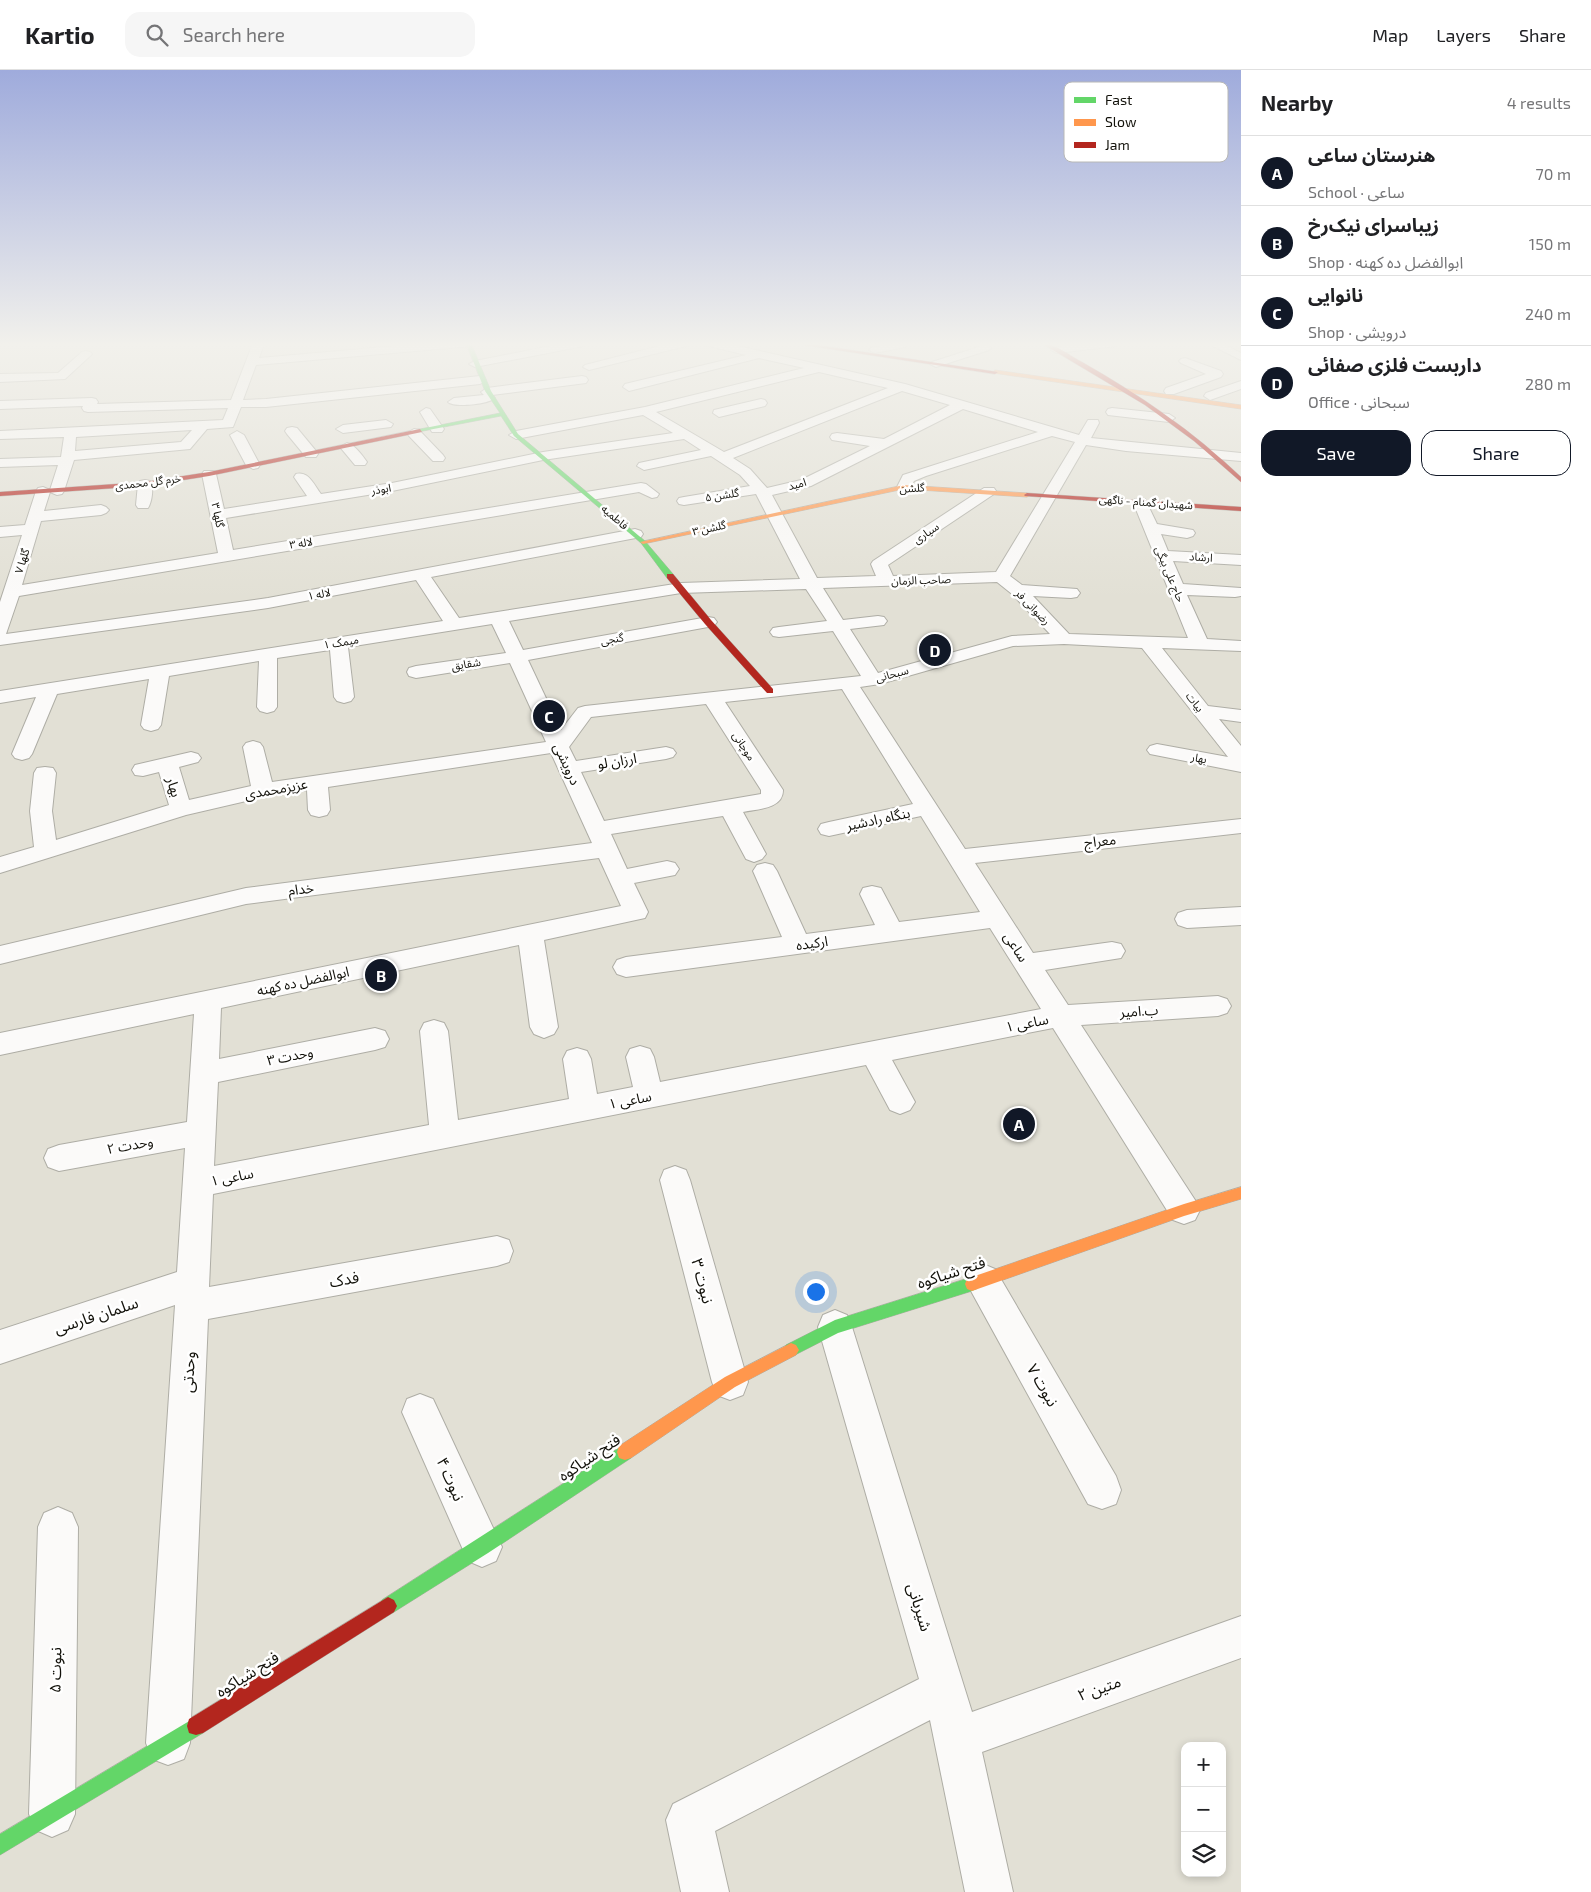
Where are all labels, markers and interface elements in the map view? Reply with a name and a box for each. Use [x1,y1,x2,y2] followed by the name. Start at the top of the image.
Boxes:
[125,12,475,57] search box
[25,20,95,49] text: Kartio
[143,21,171,49] icon: search
[183,23,285,46] text: Search here
[1372,24,1408,46] text: Map
[1436,24,1491,46] text: Layers
[1519,24,1566,46] text: Share
[1064,82,1228,162] legend
[1261,90,1333,115] text: Nearby
[1105,91,1132,108] text: Fast
[1507,93,1571,112] text: 4 results
[1105,113,1137,130] text: Slow
[1105,136,1130,153] text: Jam
[1308,143,1435,166] text: هنرستان ساعی
[1272,164,1282,183] text: A
[1536,164,1571,183] text: 70 m
[1308,182,1405,201] text: School · ساعی
[1308,213,1439,236] text: زیباسرای نیک‌رخ
[1272,234,1282,253] text: B
[1529,234,1571,253] text: 150 m
[1308,252,1463,271] text: Shop · ابوالفضل ده کهنه
[1308,283,1363,306] text: نانوایی
[1272,304,1282,323] text: C
[1525,304,1571,323] text: 240 m
[1308,322,1406,341] text: Shop · درویشی
[1308,353,1482,376] text: داربست فلزی صفائی
[1272,374,1282,393] text: D
[1525,374,1571,393] text: 280 m
[1308,392,1410,411] text: Office · سبحانی
[1261,430,1411,476] button: Save
[1421,430,1571,476] button: Share
[114,471,183,494] street label: خرم گل محمدی
[786,475,808,493] street label: امید
[899,480,925,496] street label: گلشن
[369,481,392,498] street label: ابوذر
[704,485,740,505] street label: گلشن ۵
[1098,492,1194,513] street label: شهیدان گمنام - ناگهی
[209,501,228,529] street label: گلها ۳
[599,501,631,533] street label: فاطمیه
[691,518,728,538] street label: گلشن ۳
[910,519,942,547] street label: سیاری
[288,534,313,551] street label: لاله ۳
[1151,544,1188,605] street label: حاج علی بیگی
[12,546,32,575] street label: گلها ۷
[1189,549,1213,565] street label: ارشاد
[891,572,951,588] street label: صاحب الزمان
[306,585,332,602] street label: لاله ۱
[1012,586,1053,628] street label: رضوانی فر
[599,630,625,648] street label: گنجی
[919,631,951,669] pin: D
[322,632,360,652] street label: میمک ۱
[450,655,482,673] street label: شقایق
[874,663,910,685] street label: سبحانی
[1183,689,1207,715] street label: بیات
[533,697,565,735] pin: C
[729,729,759,764] street label: موچانی
[549,740,585,788] street label: درویشی
[596,749,638,773] street label: ارزان لو
[1189,749,1208,766] street label: بهار
[162,774,186,799] street label: بهار
[243,775,309,803] street label: عزیزمحمدی
[843,803,912,835] street label: بنگاه رادشیر
[1083,830,1117,854] street label: معراج
[287,878,315,901] street label: خدام
[1000,929,1032,966] street label: ساعی
[795,932,829,954] street label: ارکیده
[365,956,397,994] pin: B
[255,962,351,1000] street label: ابوالفضل ده کهنه
[1118,1001,1159,1021] street label: ب.امیر
[1004,1010,1050,1036] street label: ساعی ۱
[265,1043,315,1069] street label: وحدت ۳
[607,1087,653,1113] street label: ساعی ۱
[1003,1105,1035,1143] pin: A
[105,1132,155,1158] street label: وحدت ۲
[209,1164,255,1190] street label: ساعی ۱
[914,1252,989,1295] street label: فتح شیاکوه
[687,1256,719,1306] street label: نبوت ۳
[328,1267,360,1290] street label: فدک
[803,1279,829,1305] your location
[51,1292,141,1338] street label: سلمان فارسی
[177,1351,199,1393] street label: وحدتی
[1023,1360,1063,1410] street label: نبوت ۷
[554,1429,626,1488] street label: فتح شیاکوه
[433,1454,469,1504] street label: نبوت ۴
[903,1580,937,1634] street label: شیربانی
[45,1647,65,1693] street label: نبوت ۵
[212,1647,284,1704] street label: فتح شیاکوه
[1075,1671,1123,1705] street label: متین ۲
[1181,1742,1226,1877] map controls
[1181,1742,1226,1787] button: +
[1181,1787,1226,1832] button: −
[1181,1832,1226,1877] button: layers

